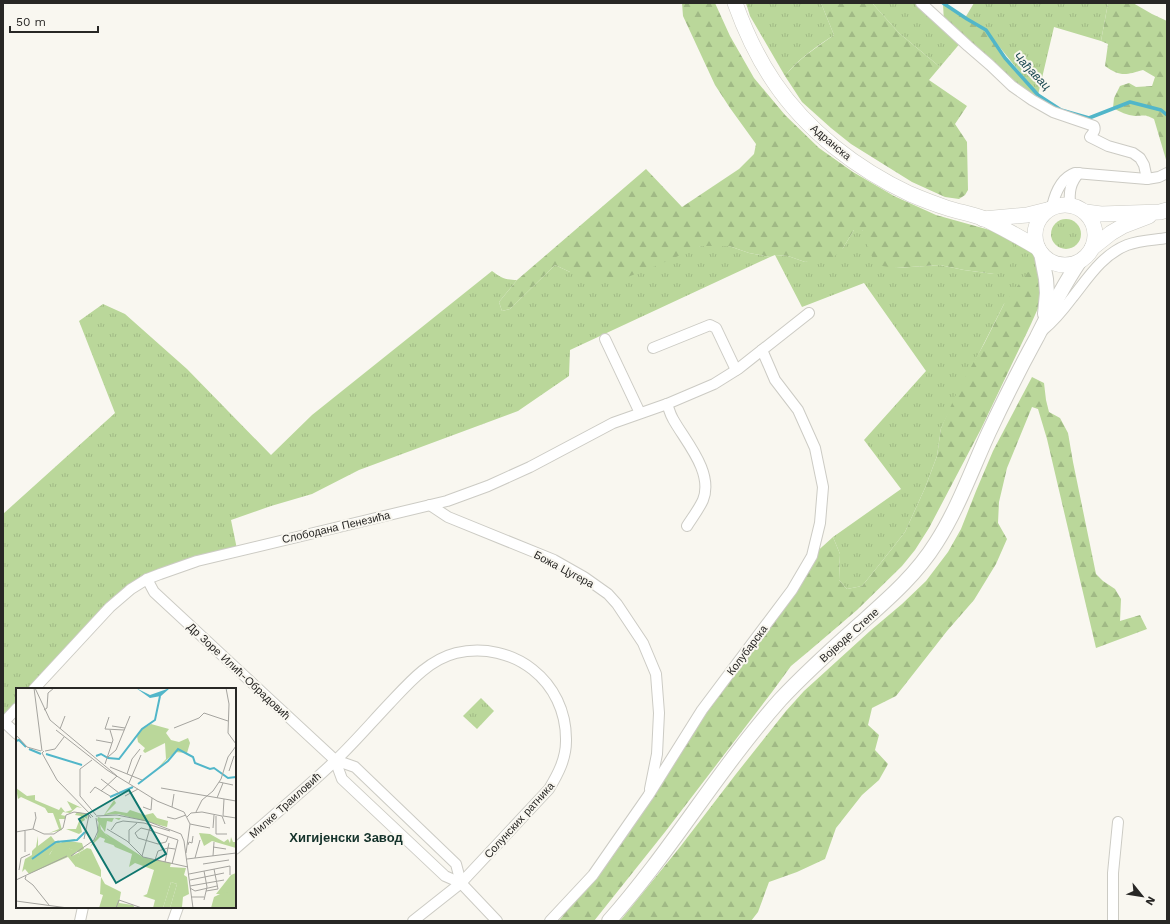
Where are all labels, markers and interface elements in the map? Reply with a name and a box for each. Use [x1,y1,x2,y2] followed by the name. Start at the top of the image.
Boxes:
[10,8,98,34] scale bar
[16,15,46,29] text: 50 m
[1010,49,1054,93] water label: Чађавац
[808,122,854,164] street label: Адранска
[281,509,392,546] street label: Слободана Пенезића
[531,548,597,591] street label: Божа Цугера
[817,606,881,665] street label: Војводе Степе
[184,620,293,722] street label: Др Зоре Илић-Обрадовић
[724,622,771,678] street label: Колубарска
[16,688,236,908] inset map
[247,770,324,841] street label: Милке Траиловић
[482,779,558,861] street label: Солунских ратника
[289,830,403,845] district label: Хигијенски Завод
[1122,876,1162,916] north arrow
[1143,894,1158,908] text: N

